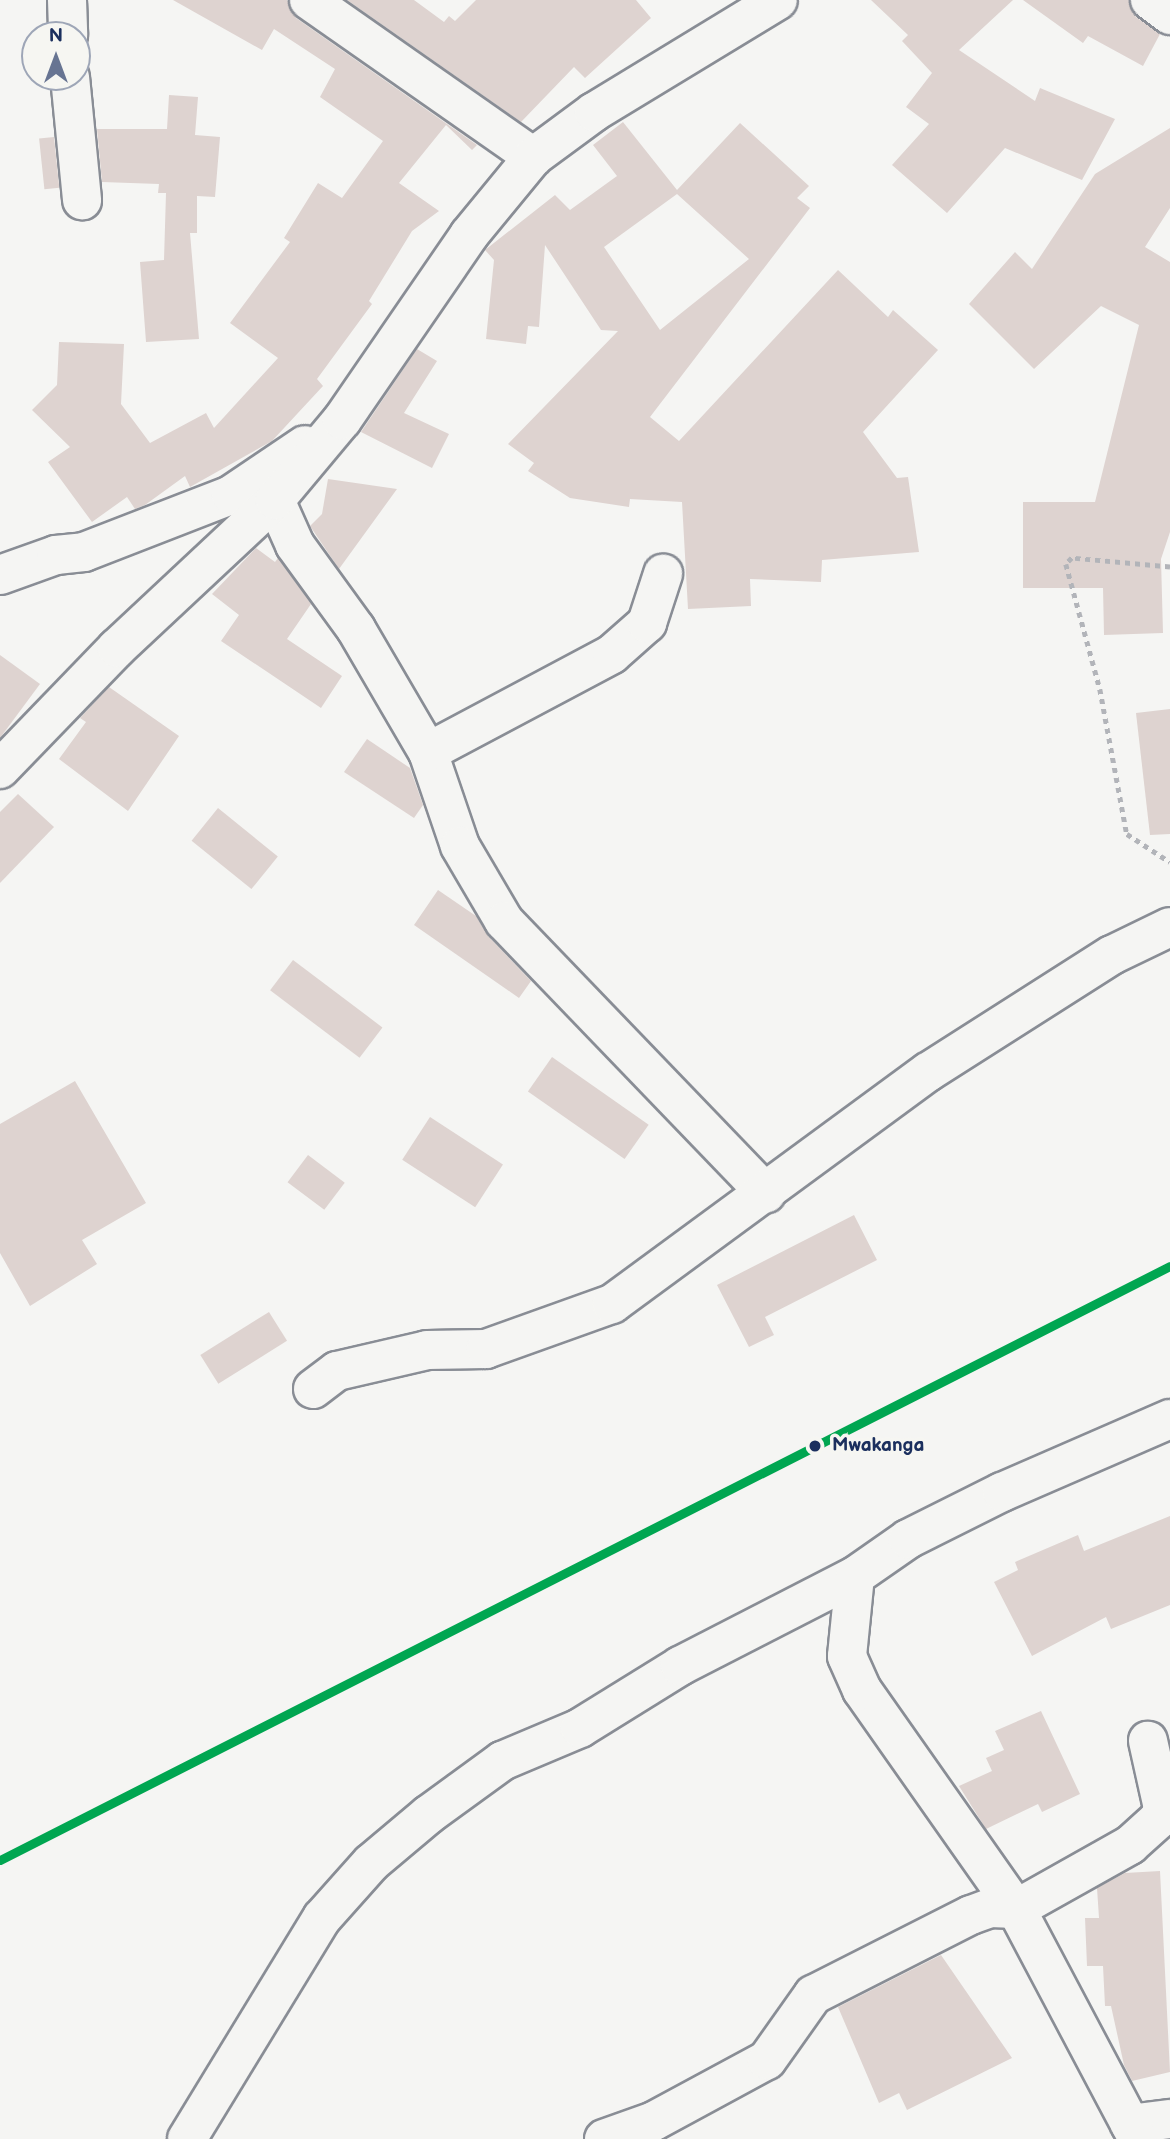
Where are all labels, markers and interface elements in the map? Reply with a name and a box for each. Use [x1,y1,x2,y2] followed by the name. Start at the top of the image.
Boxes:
[21,21,91,91] north arrow
[49,25,63,48] text: N
[804,1435,826,1457] marker: Mwakanga
[832,1435,924,1457] place label: Mwakanga

